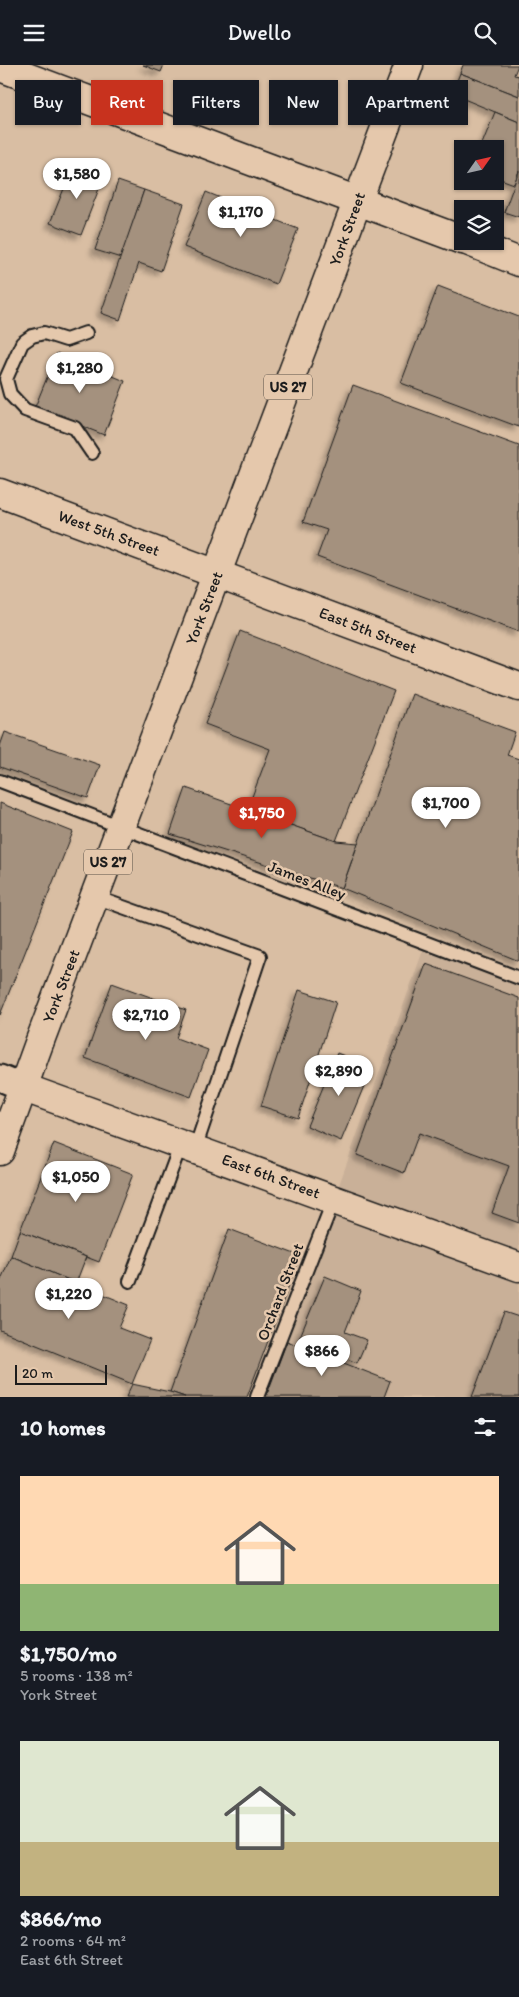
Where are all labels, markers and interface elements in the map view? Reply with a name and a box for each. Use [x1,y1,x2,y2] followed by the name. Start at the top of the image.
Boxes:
[20,19,48,47] icon: menu
[228,19,291,46] text: Dwello
[471,19,499,47] icon: search
[15,80,81,125] chip: Buy
[91,80,163,125] chip: Rent
[173,80,259,125] chip: Filters
[269,80,338,125] chip: New
[348,80,468,125] chip: Apartment
[454,140,504,190] north arrow
[454,140,504,250] map controls
[36,157,118,200] pin: $1,580
[54,164,100,183] text: $1,580
[325,190,369,268] street label: York Street
[200,195,282,238] pin: $1,170
[454,200,504,250] button: layers
[219,202,263,221] text: $1,170
[39,351,121,394] pin: $1,280
[57,358,103,377] text: $1,280
[264,375,312,399] road number: US 27
[56,506,162,560] street label: West 5th Street
[181,569,227,647] street label: York Street
[316,603,420,657] street label: East 5th Street
[405,787,487,829] pin: $1,700
[423,793,469,812] text: $1,700
[221,797,303,839] pin: $1,750
[239,803,285,822] text: $1,750
[84,849,132,875] road number: US 27
[265,856,349,904] street label: James Alley
[38,947,84,1025] street label: York Street
[105,999,187,1041] pin: $2,710
[123,1005,169,1024] text: $2,710
[298,1055,380,1097] pin: $2,890
[315,1061,363,1080] text: $2,890
[219,1149,323,1203] street label: East 6th Street
[35,1161,117,1203] pin: $1,050
[52,1167,100,1186] text: $1,050
[253,1240,307,1344] street label: Orchard Street
[28,1277,110,1320] pin: $1,220
[46,1284,92,1303] text: $1,220
[292,1335,352,1377] pin: $866
[305,1341,339,1360] text: $866
[15,1362,108,1385] scale bar
[22,1365,53,1382] text: 20 m
[471,1413,499,1441] icon: filters
[20,1415,106,1440] text: 10 homes
[215,1508,305,1598] icon: home
[20,1641,117,1666] text: $1,750/mo
[20,1666,133,1685] text: 5 rooms · 138 m²
[20,1685,97,1704] text: York Street
[215,1773,305,1863] icon: home
[20,1906,102,1931] text: $866/mo
[20,1931,126,1950] text: 2 rooms · 64 m²
[20,1950,123,1969] text: East 6th Street

